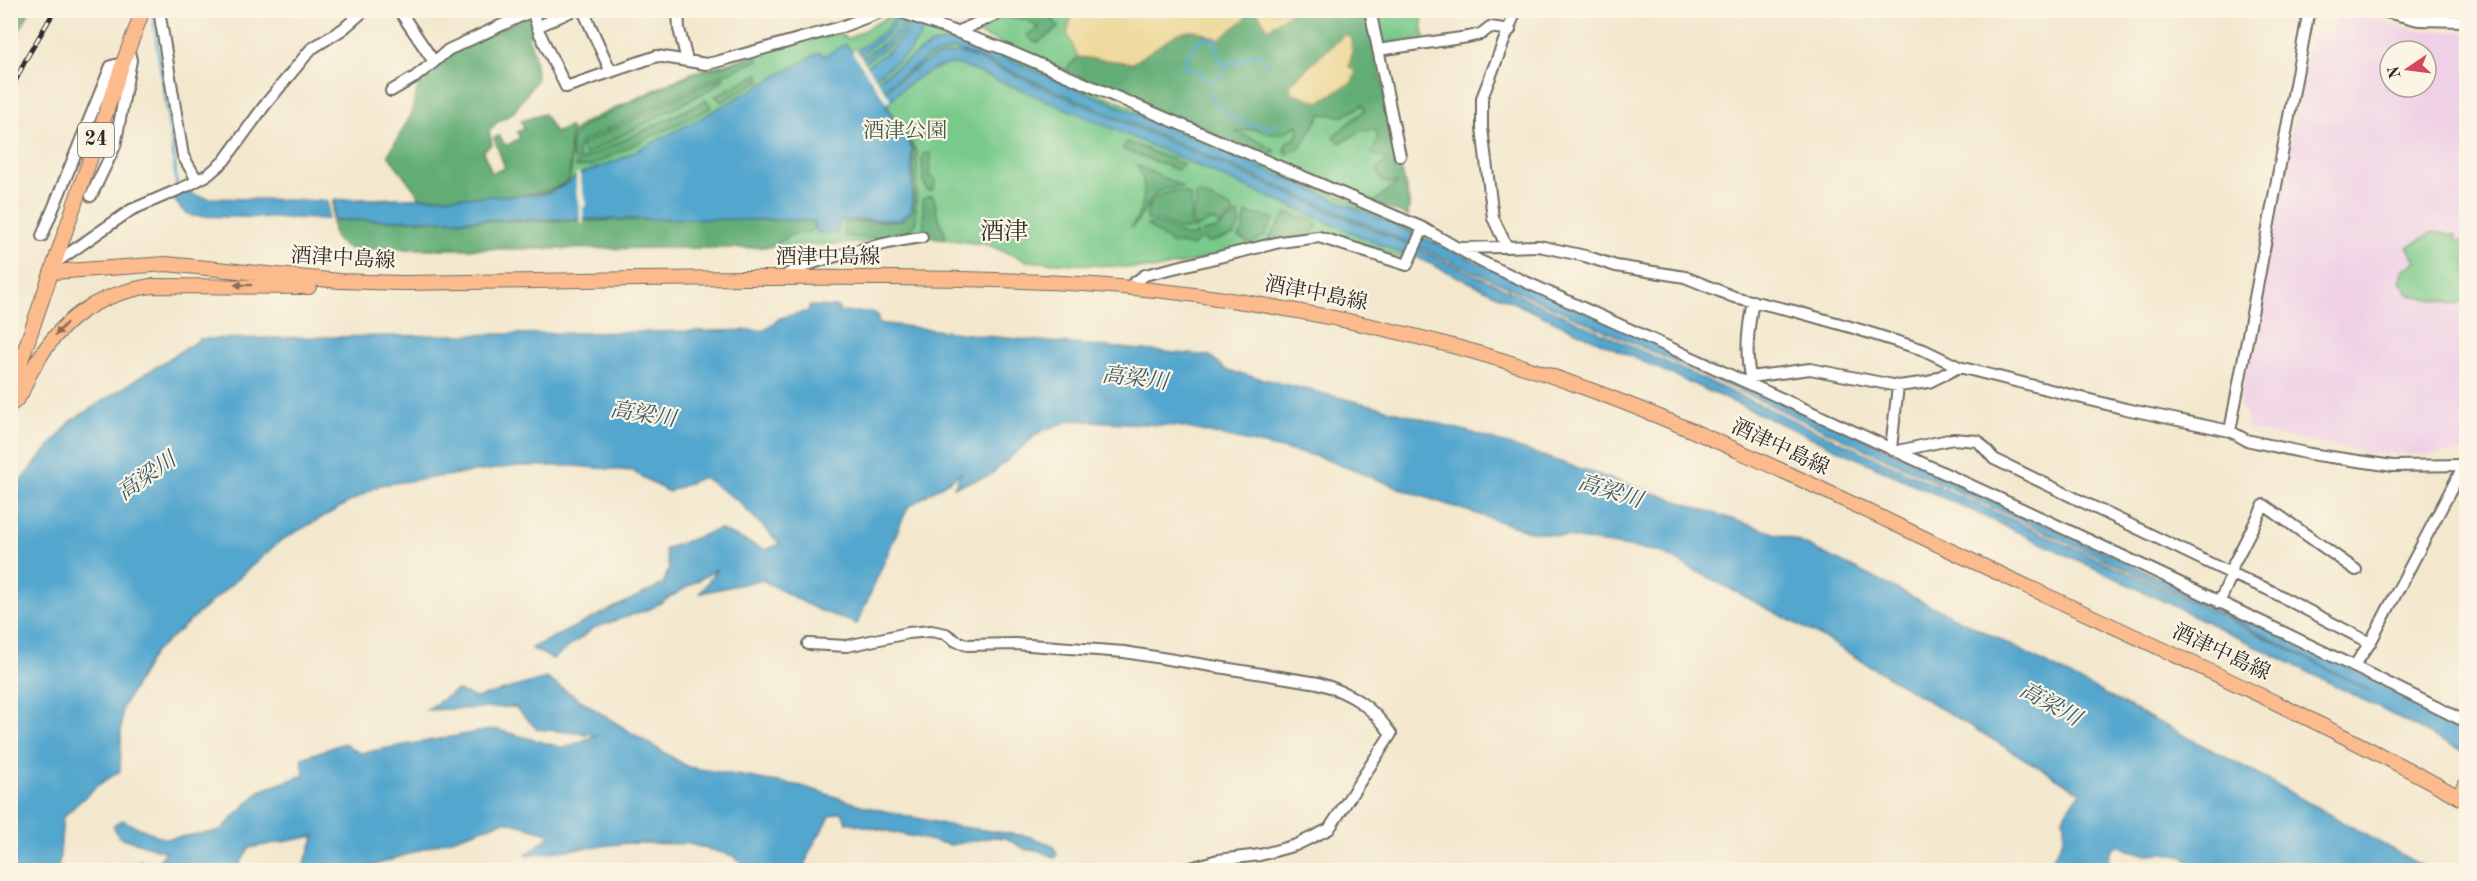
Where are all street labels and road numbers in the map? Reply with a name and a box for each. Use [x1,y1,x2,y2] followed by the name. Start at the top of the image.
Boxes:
[78,123,114,157] road number: 24
[290,244,396,272] street label: 酒津中島線
[776,245,881,268] street label: 酒津中島線
[1262,272,1370,314] street label: 酒津中島線
[1728,414,1833,480] street label: 酒津中島線
[2169,619,2274,685] street label: 酒津中島線

